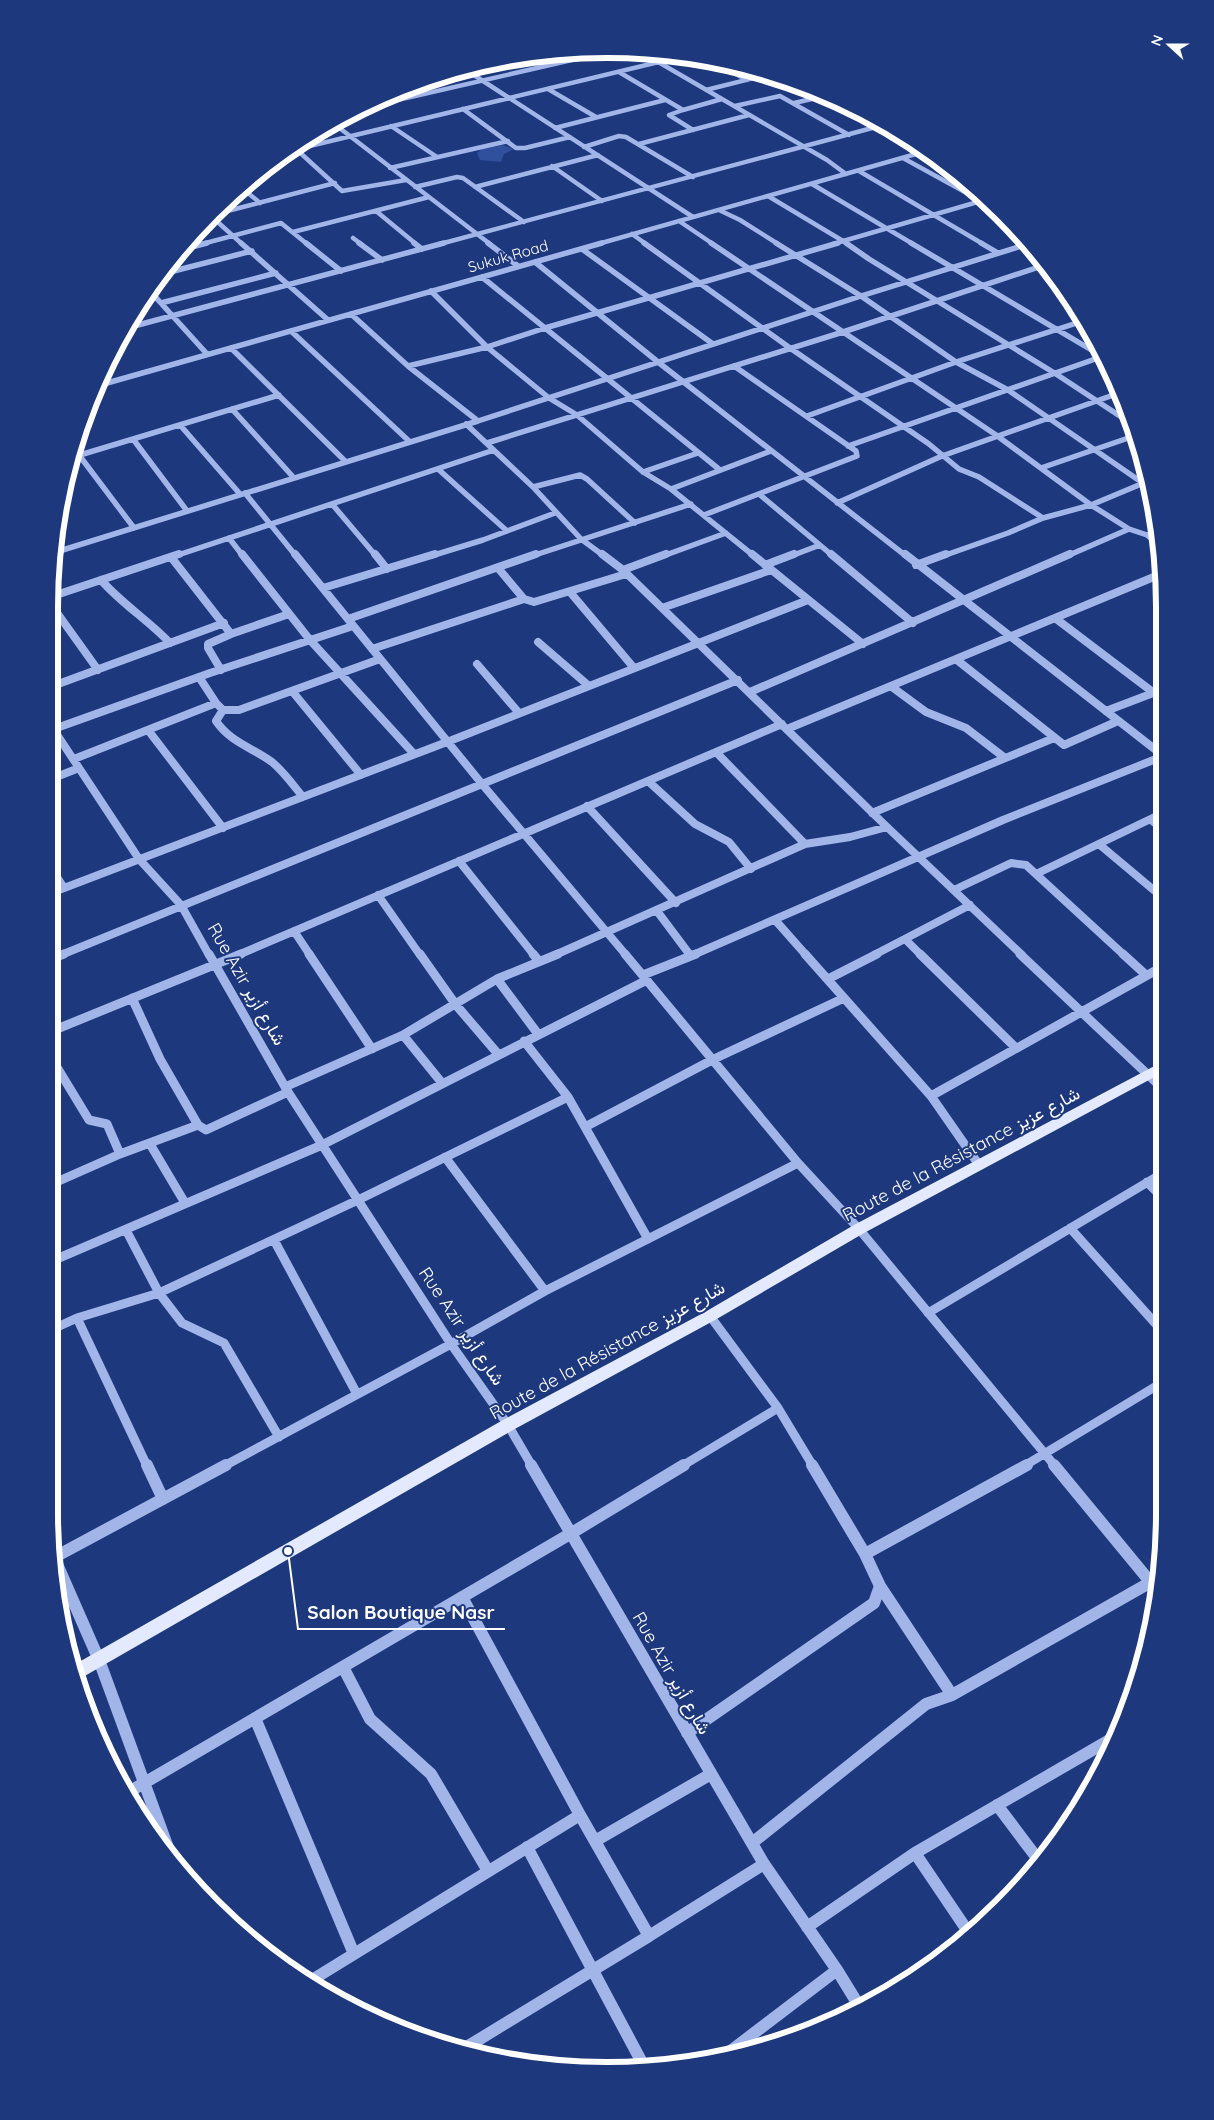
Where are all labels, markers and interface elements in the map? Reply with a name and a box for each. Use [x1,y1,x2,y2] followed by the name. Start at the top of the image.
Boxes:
[1144,20,1194,70] north arrow
[1147,32,1167,48] text: N
[466,235,550,277] street label: Sukuk Road
[202,919,291,1050] street label: Rue Azir شارع أزير
[838,1082,1084,1227] street label: Route de la Résistance شارع عزيز
[413,1262,510,1390] street label: Rue Azir شارع أزير
[485,1276,729,1425] street label: Route de la Résistance شارع عزيز
[298,1595,505,1629] callout: Salon Boutique Nasr
[307,1600,495,1624] text: Salon Boutique Nasr
[627,1608,716,1739] street label: Rue Azir شارع أزير

